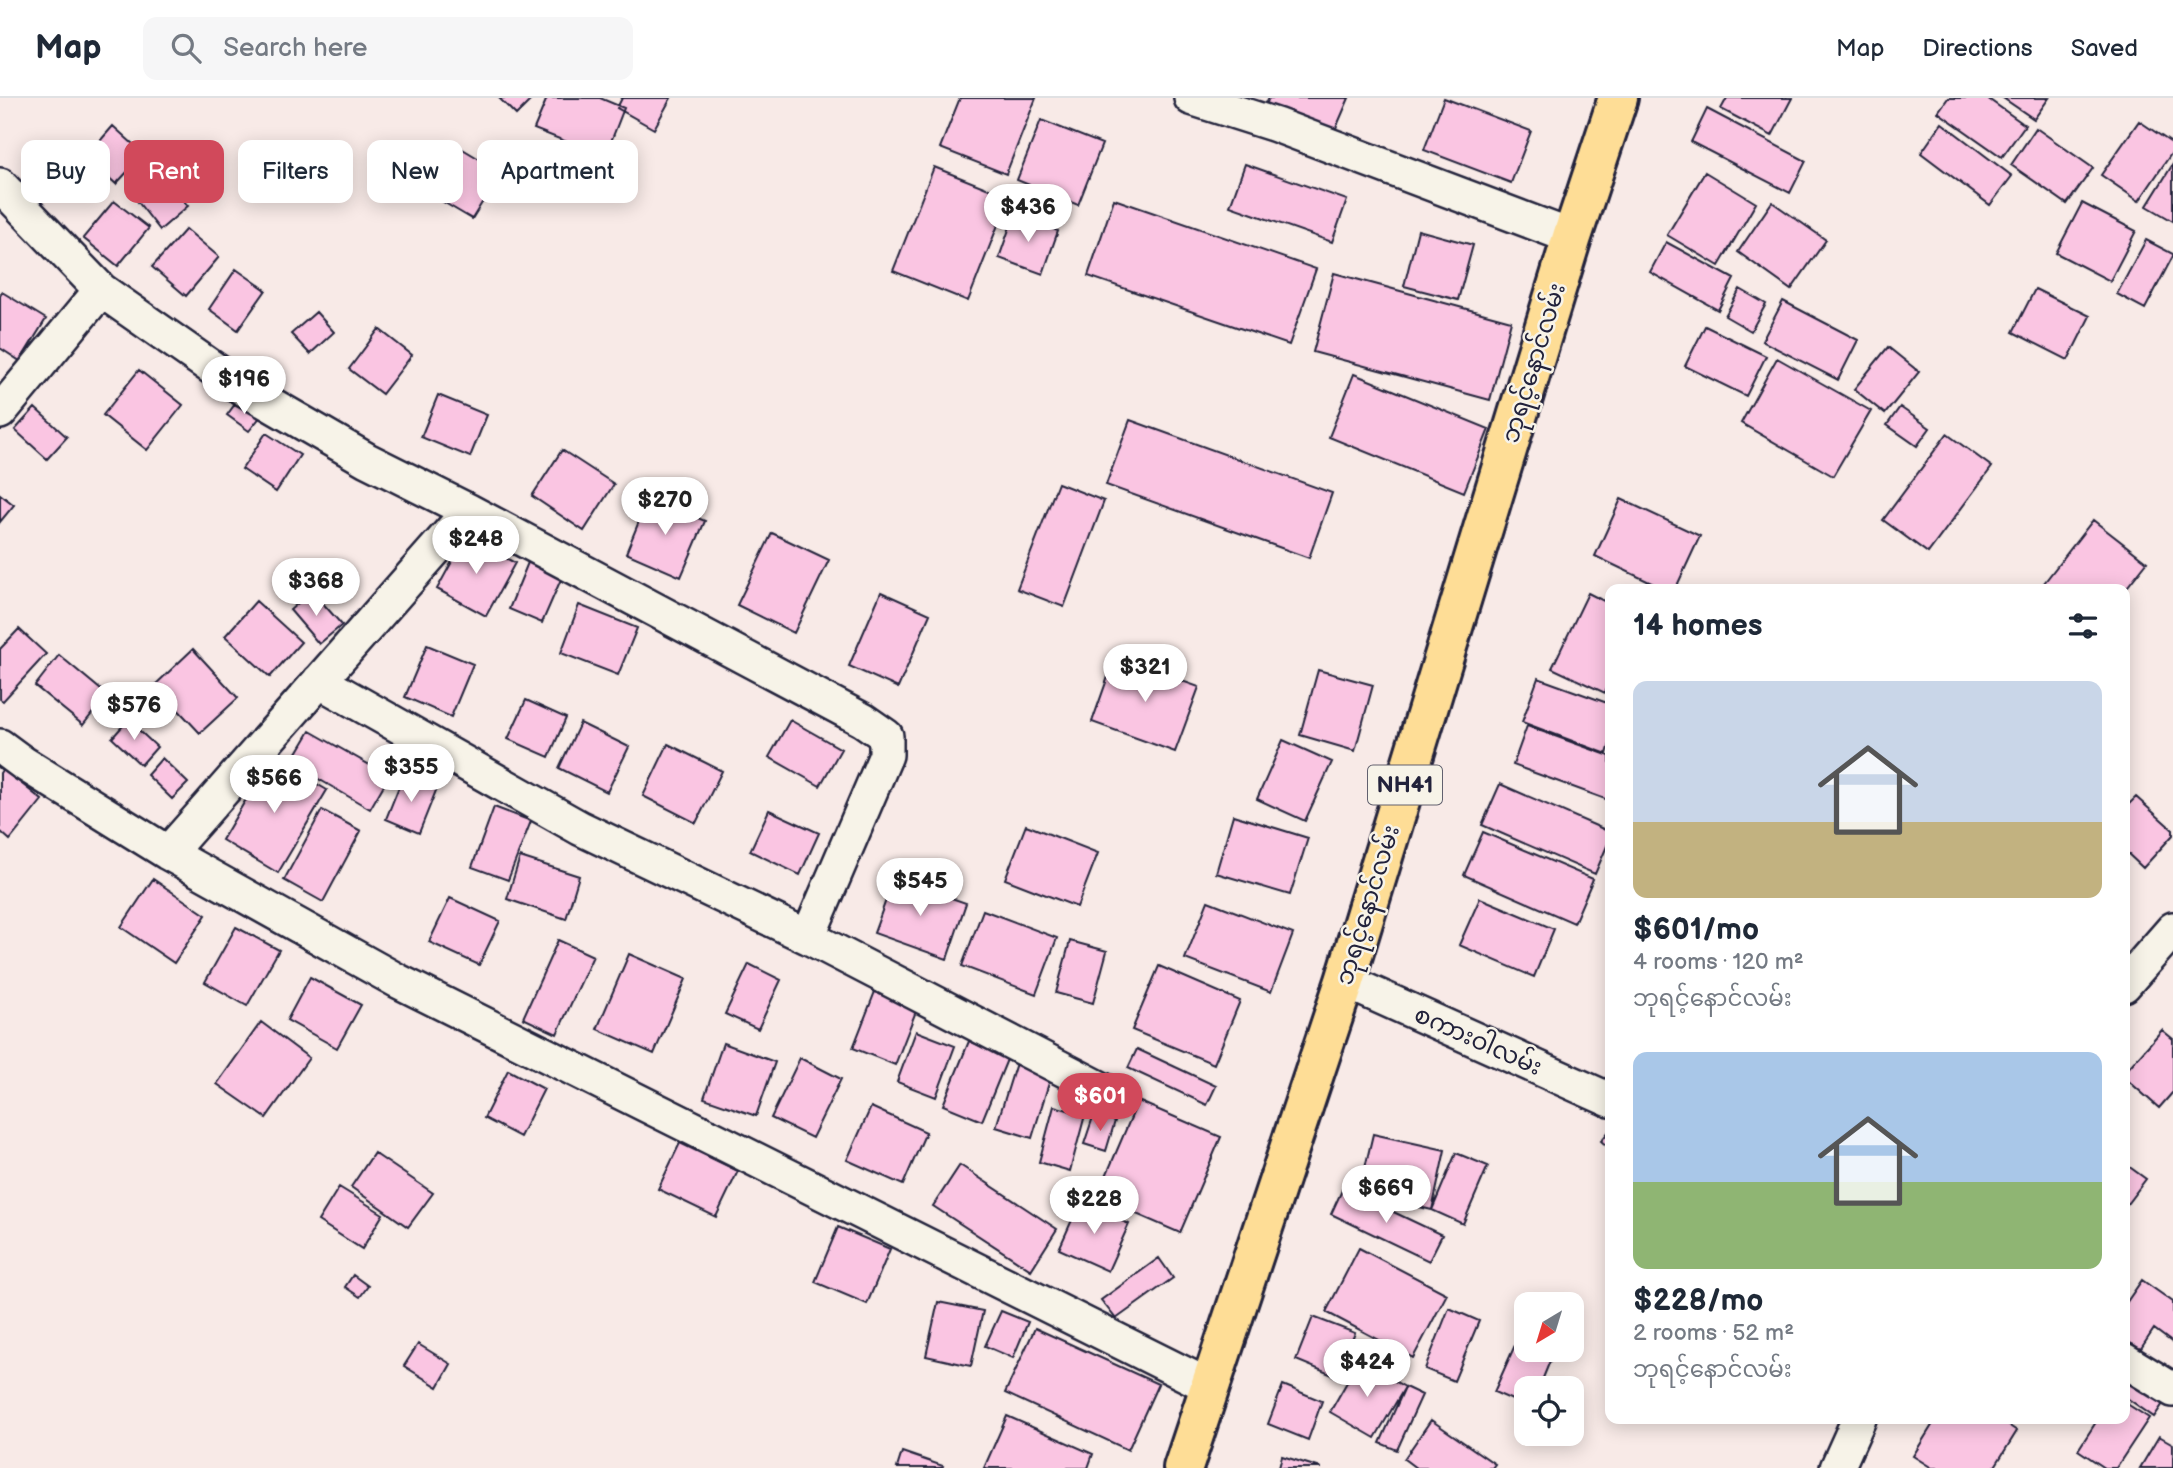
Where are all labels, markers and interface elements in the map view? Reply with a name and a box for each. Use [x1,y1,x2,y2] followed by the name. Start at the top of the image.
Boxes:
[143,17,633,80] search box
[35,28,101,68] text: Map
[167,29,205,67] icon: search
[223,33,367,64] text: Search here
[1836,34,1884,63] text: Map
[1922,34,2033,63] text: Directions
[2071,34,2138,63] text: Saved
[21,140,110,203] chip: Buy
[124,140,224,203] chip: Rent
[238,140,353,203] chip: Filters
[367,140,463,203] chip: New
[477,140,638,203] chip: Apartment
[987,184,1069,244] pin: $436
[1000,193,1056,221] text: $436
[1494,279,1576,448] street label: ဘုရင့်နောင်လမ်း
[203,356,285,416] pin: $196
[218,365,270,393] text: $196
[624,478,706,537] pin: $270
[637,486,693,514] text: $270
[435,517,517,576] pin: $248
[448,525,504,553] text: $248
[275,559,357,618] pin: $368
[288,567,344,595] text: $368
[2064,607,2102,645] icon: filters
[1633,608,1762,644] text: 14 homes
[1104,644,1186,704] pin: $321
[1119,653,1171,681] text: $321
[93,682,175,742] pin: $576
[107,691,161,719] text: $576
[1805,727,1931,853] icon: home
[370,744,452,804] pin: $355
[383,753,439,781] text: $355
[233,756,315,815] pin: $566
[246,764,302,792] text: $566
[1368,765,1442,804] road number: NH41
[1328,821,1410,990] street label: ဘုရင့်နောင်လမ်း
[879,858,961,918] pin: $545
[892,867,948,895] text: $545
[1633,912,1759,948] text: $601/mo
[1633,948,1804,976] text: 4 rooms · 120 m²
[1633,985,1792,1013] text: ဘုရင့်နောင်လမ်း
[1410,998,1547,1082] street label: စကားဝါလမ်း
[1059,1074,1141,1133] pin: $601
[1073,1082,1127,1110] text: $601
[1805,1098,1931,1224] icon: home
[1345,1166,1427,1225] pin: $669
[1358,1174,1414,1202] text: $669
[1053,1176,1135,1236] pin: $228
[1066,1185,1122,1213] text: $228
[1633,1283,1763,1319] text: $228/mo
[1514,1292,1584,1362] north arrow
[1514,1292,1584,1446] map controls
[1633,1319,1794,1347] text: 2 rooms · 52 m²
[1326,1340,1408,1399] pin: $424
[1339,1348,1395,1376] text: $424
[1633,1356,1792,1384] text: ဘုရင့်နောင်လမ်း
[1514,1376,1584,1446] button: locate

